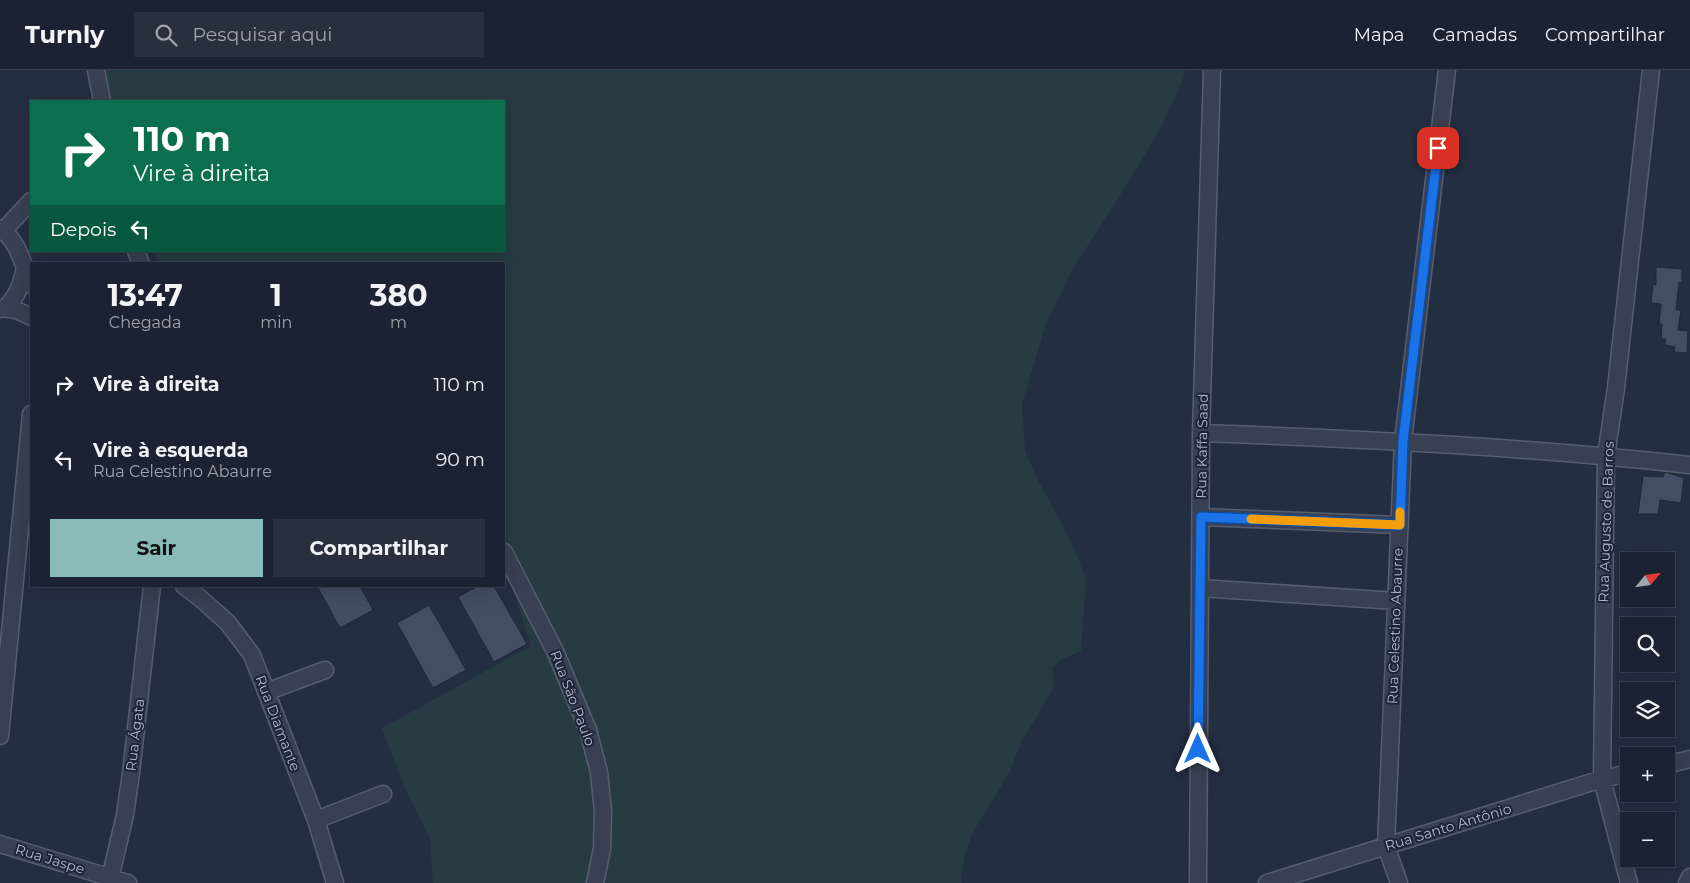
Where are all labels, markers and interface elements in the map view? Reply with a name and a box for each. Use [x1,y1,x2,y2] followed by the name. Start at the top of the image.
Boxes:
[134,12,484,57] search box
[25,20,104,49] text: Turnly
[152,21,180,49] icon: search
[192,23,332,46] text: Pesquisar aqui
[1354,24,1404,46] text: Mapa
[1432,24,1517,46] text: Camadas
[1545,24,1665,46] text: Compartilhar
[133,117,231,160] text: 110 m
[50,120,115,185] icon: right
[1417,127,1459,169] pin
[1424,134,1452,162] icon: arrive
[133,160,270,187] text: Vire à direita
[126,215,154,243] icon: left
[50,218,116,241] text: Depois
[107,277,183,314] text: 13:47
[270,277,282,314] text: 1
[370,277,428,314] text: 380
[109,313,181,332] text: Chegada
[260,313,292,332] text: min
[390,313,407,332] text: m
[50,371,78,399] icon: right
[93,373,220,396] text: Vire à direita
[434,373,485,396] text: 110 m
[1192,393,1212,499] street label: Rua Kaffa Saad
[93,439,248,462] text: Vire à esquerda
[1594,441,1618,603] street label: Rua Augusto de Barros
[50,446,78,474] icon: left
[436,448,485,471] text: 90 m
[93,462,272,481] text: Rua Celestino Abaurre
[50,519,263,577] button: Sair
[273,519,485,577] button: Compartilhar
[1383,547,1407,705] street label: Rua Celestino Abaurre
[1620,552,1675,608] north arrow
[1620,552,1675,867] map controls
[1620,617,1675,672] button: search
[547,648,600,748] street label: Rua São Paulo
[251,672,305,774] street label: Rua Diamante
[1620,682,1675,737] button: layers
[122,698,148,772] street label: Rua Ágata
[1171,722,1223,774] position arrow
[1620,747,1675,802] button: +
[1383,799,1514,855] street label: Rua Santo Antônio
[1620,812,1675,867] button: −
[13,840,87,878] street label: Rua Jaspe

